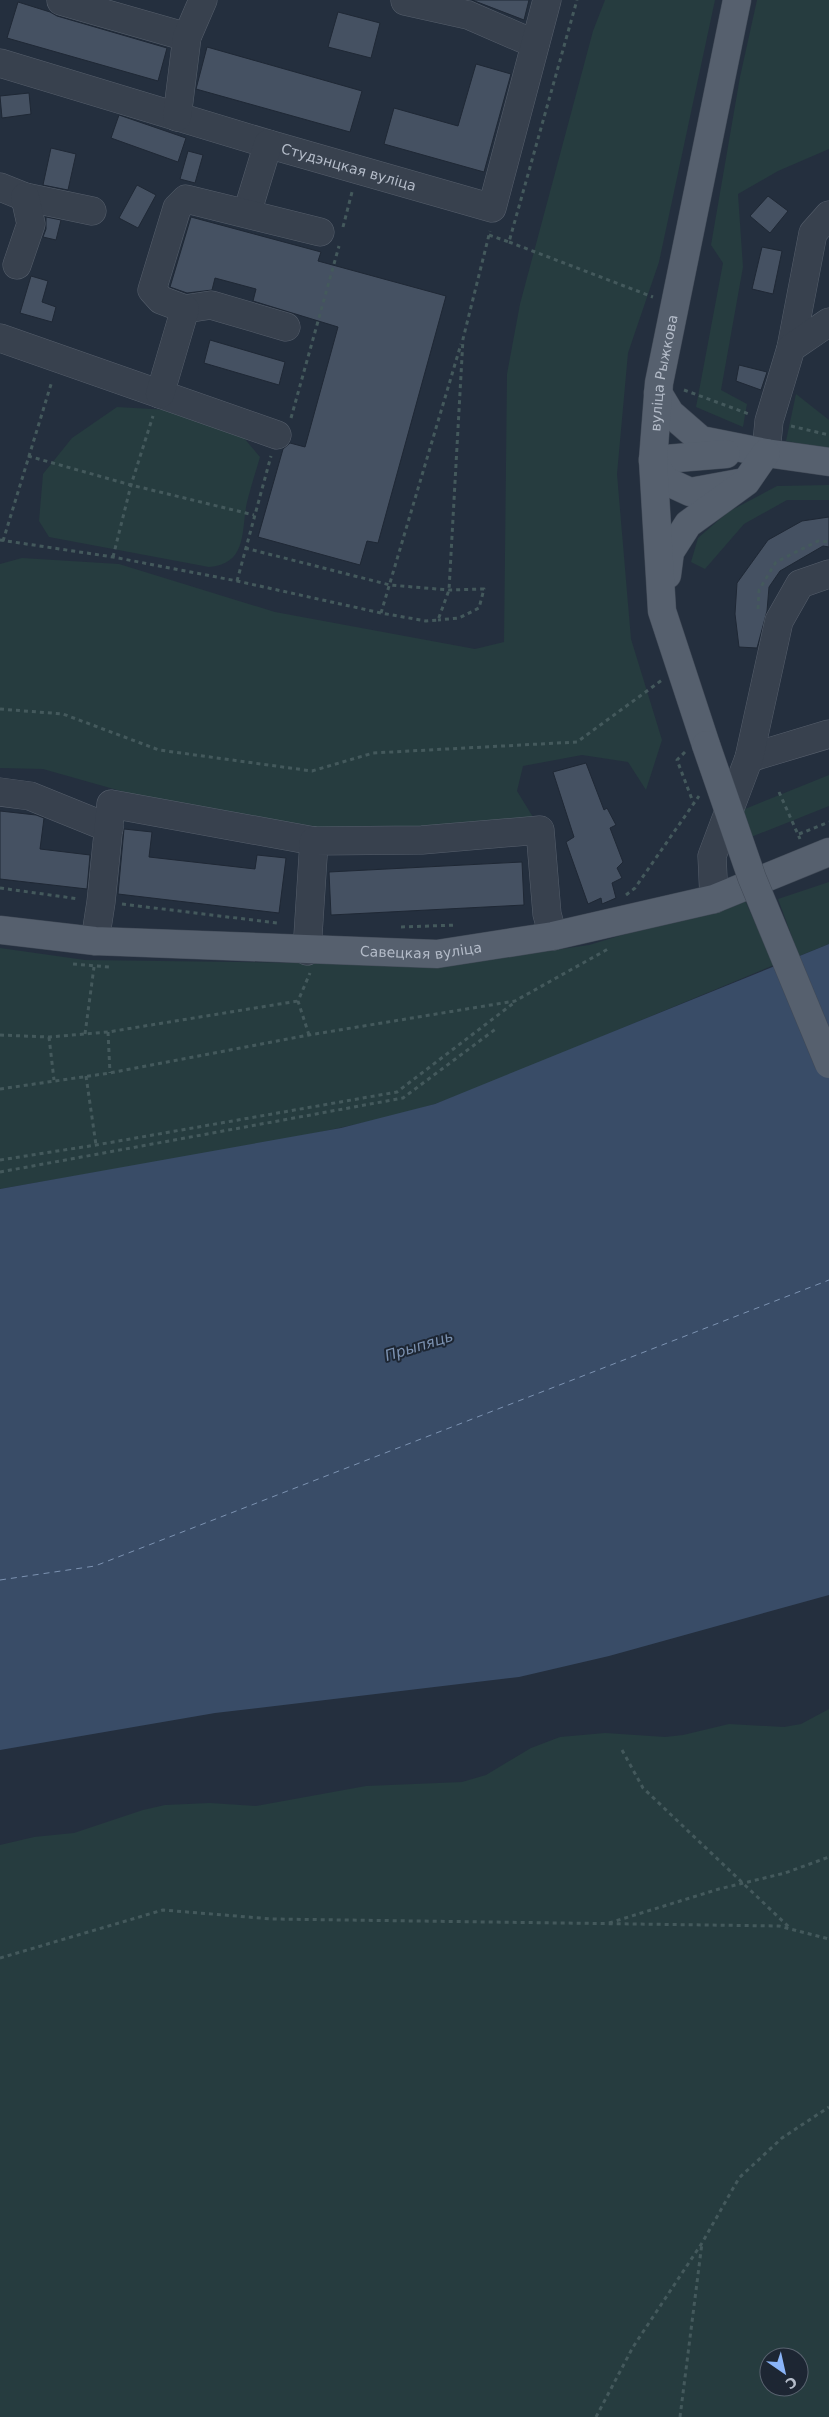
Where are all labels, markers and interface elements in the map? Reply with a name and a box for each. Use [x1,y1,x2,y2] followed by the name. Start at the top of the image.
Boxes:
[279,140,418,194] street label: Студэнцкая вуліца
[647,313,681,432] street label: вуліца Рыжкова
[360,939,483,962] street label: Савецкая вуліца
[383,1327,455,1365] water label: Прыпяць
[759,2347,809,2397] north arrow
[783,2373,800,2392] text: С

